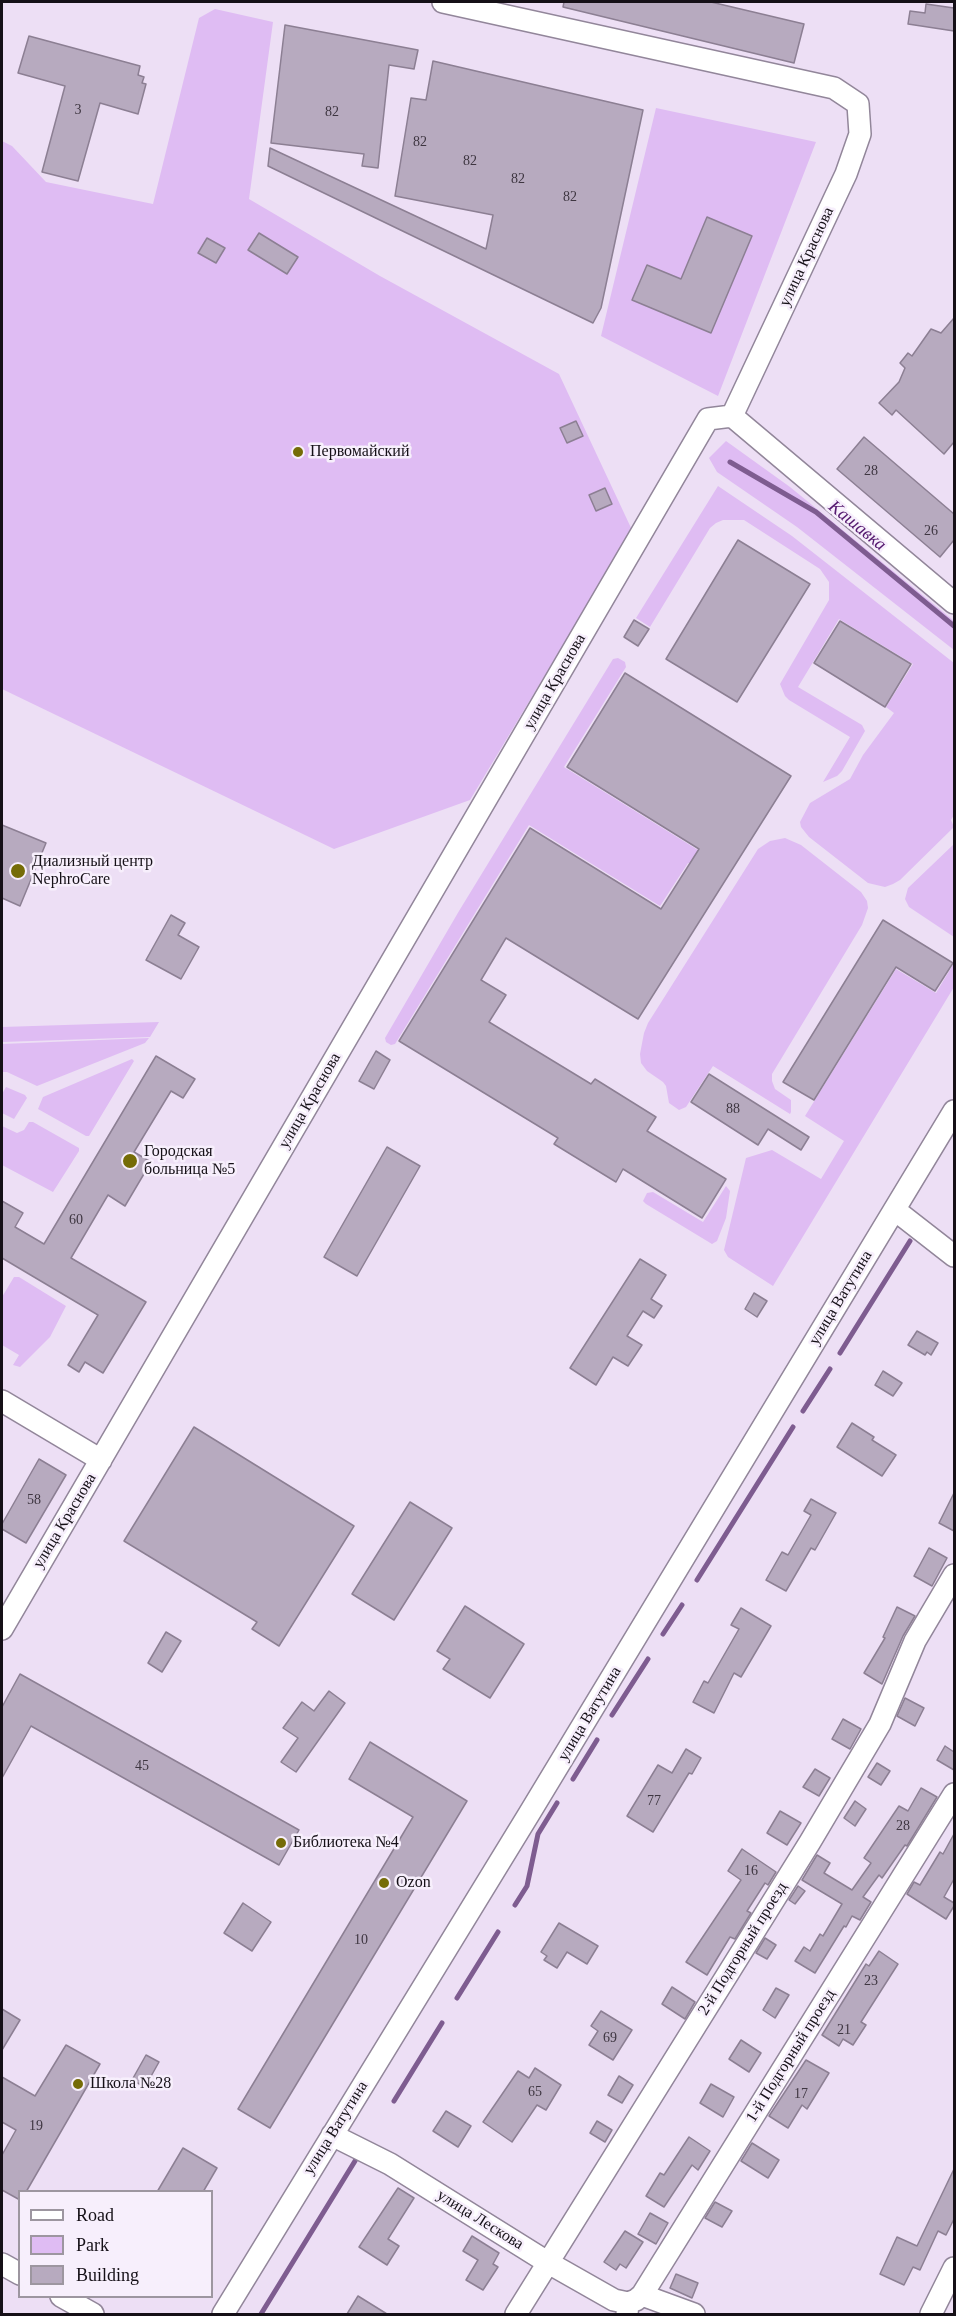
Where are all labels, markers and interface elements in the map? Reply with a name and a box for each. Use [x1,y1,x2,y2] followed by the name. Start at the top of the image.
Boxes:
[74,102,82,118] house number: 3
[325,104,339,120] house number: 82
[413,134,427,150] house number: 82
[463,153,477,169] house number: 82
[511,171,525,187] house number: 82
[563,189,577,205] house number: 82
[776,204,838,310] street label: улица Краснова
[310,442,409,462] place label: Первомайский
[291,445,305,459] marker: Первомайский
[864,463,878,479] house number: 28
[824,496,890,556] water label: Кашавка
[924,523,938,539] house number: 26
[520,631,590,733] street label: улица Краснова
[32,852,153,890] place label: Диализный центр NephroCare
[9,862,27,880] marker: Диализный центр NephroCare
[275,1050,345,1152] street label: улица Краснова
[726,1101,740,1117] house number: 88
[144,1142,235,1180] place label: Городская больница №5
[121,1152,139,1170] marker: Городская больница №5
[69,1212,83,1228] house number: 60
[805,1247,877,1349] street label: улица Ватутина
[29,1470,101,1572] street label: улица Краснова
[27,1492,41,1508] house number: 58
[554,1663,626,1765] street label: улица Ватутина
[135,1758,149,1774] house number: 45
[647,1793,661,1809] house number: 77
[896,1818,910,1834] house number: 28
[293,1833,399,1853] place label: Библиотека №4
[274,1836,288,1850] marker: Библиотека №4
[744,1863,758,1879] house number: 16
[396,1873,431,1893] place label: Ozon
[377,1876,391,1890] marker: Ozon
[694,1879,792,2019] street label: 2-й Подгорный проезд
[354,1932,368,1948] house number: 10
[864,1973,878,1989] house number: 23
[742,1986,840,2126] street label: 1-й Подгорный проезд
[837,2022,851,2038] house number: 21
[603,2030,617,2046] house number: 69
[90,2074,171,2094] place label: Школа №28
[71,2077,85,2091] marker: Школа №28
[300,2078,372,2178] street label: улица Ватутина
[528,2084,542,2100] house number: 65
[794,2086,808,2102] house number: 17
[29,2118,43,2134] house number: 19
[433,2186,527,2254] street label: улица Лескова
[18,2190,213,2298] legend
[76,2205,114,2225] text: Road
[76,2235,109,2255] text: Park
[76,2265,139,2285] text: Building

